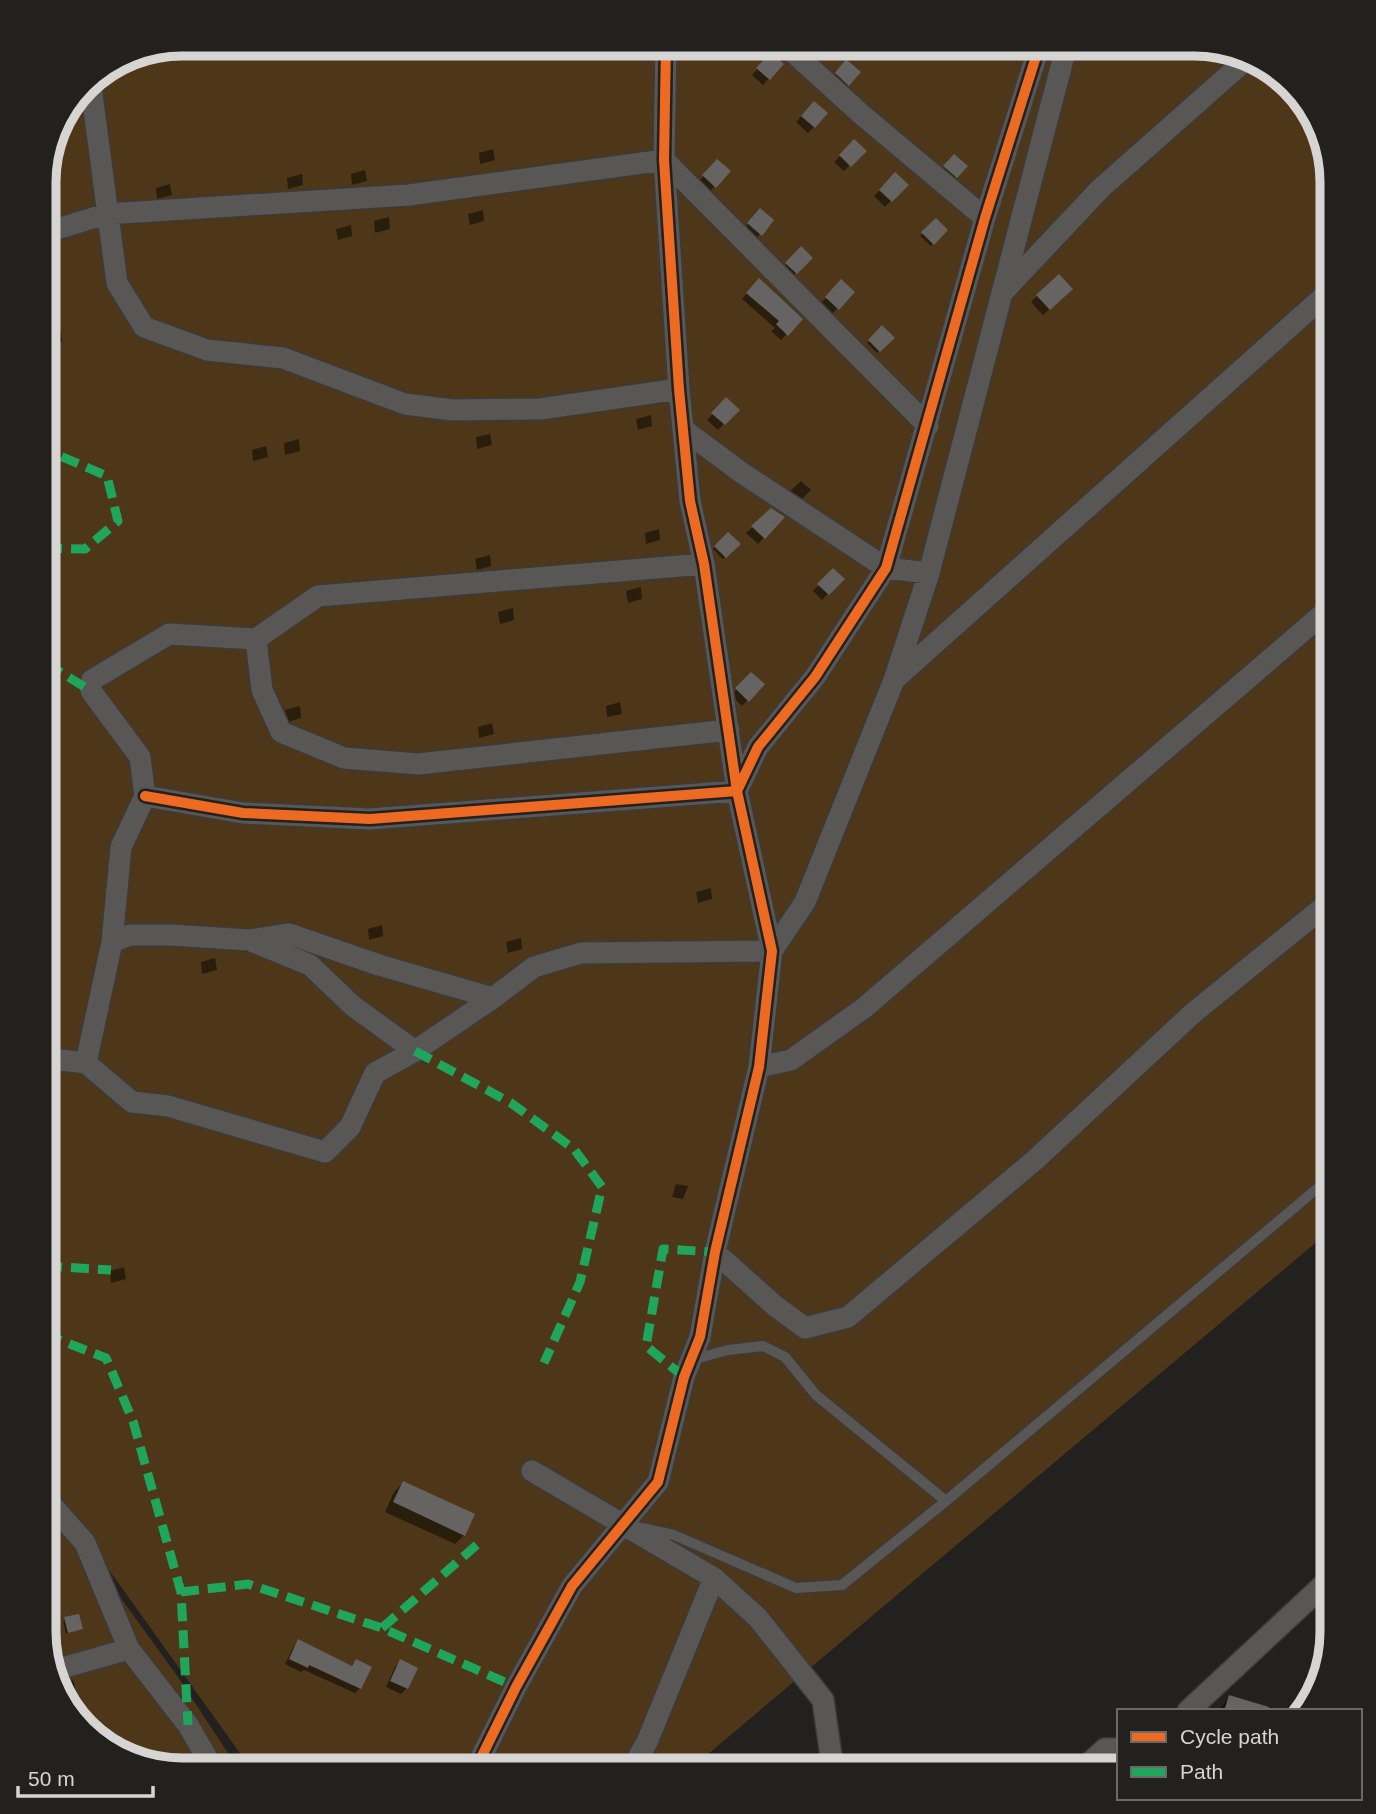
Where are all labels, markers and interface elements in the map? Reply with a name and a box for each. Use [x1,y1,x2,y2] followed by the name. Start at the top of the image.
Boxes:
[1117,1709,1362,1800] legend
[1180,1725,1279,1748] text: Cycle path
[18,1755,152,1799] scale bar
[1180,1760,1223,1783] text: Path
[28,1767,75,1790] text: 50 m

